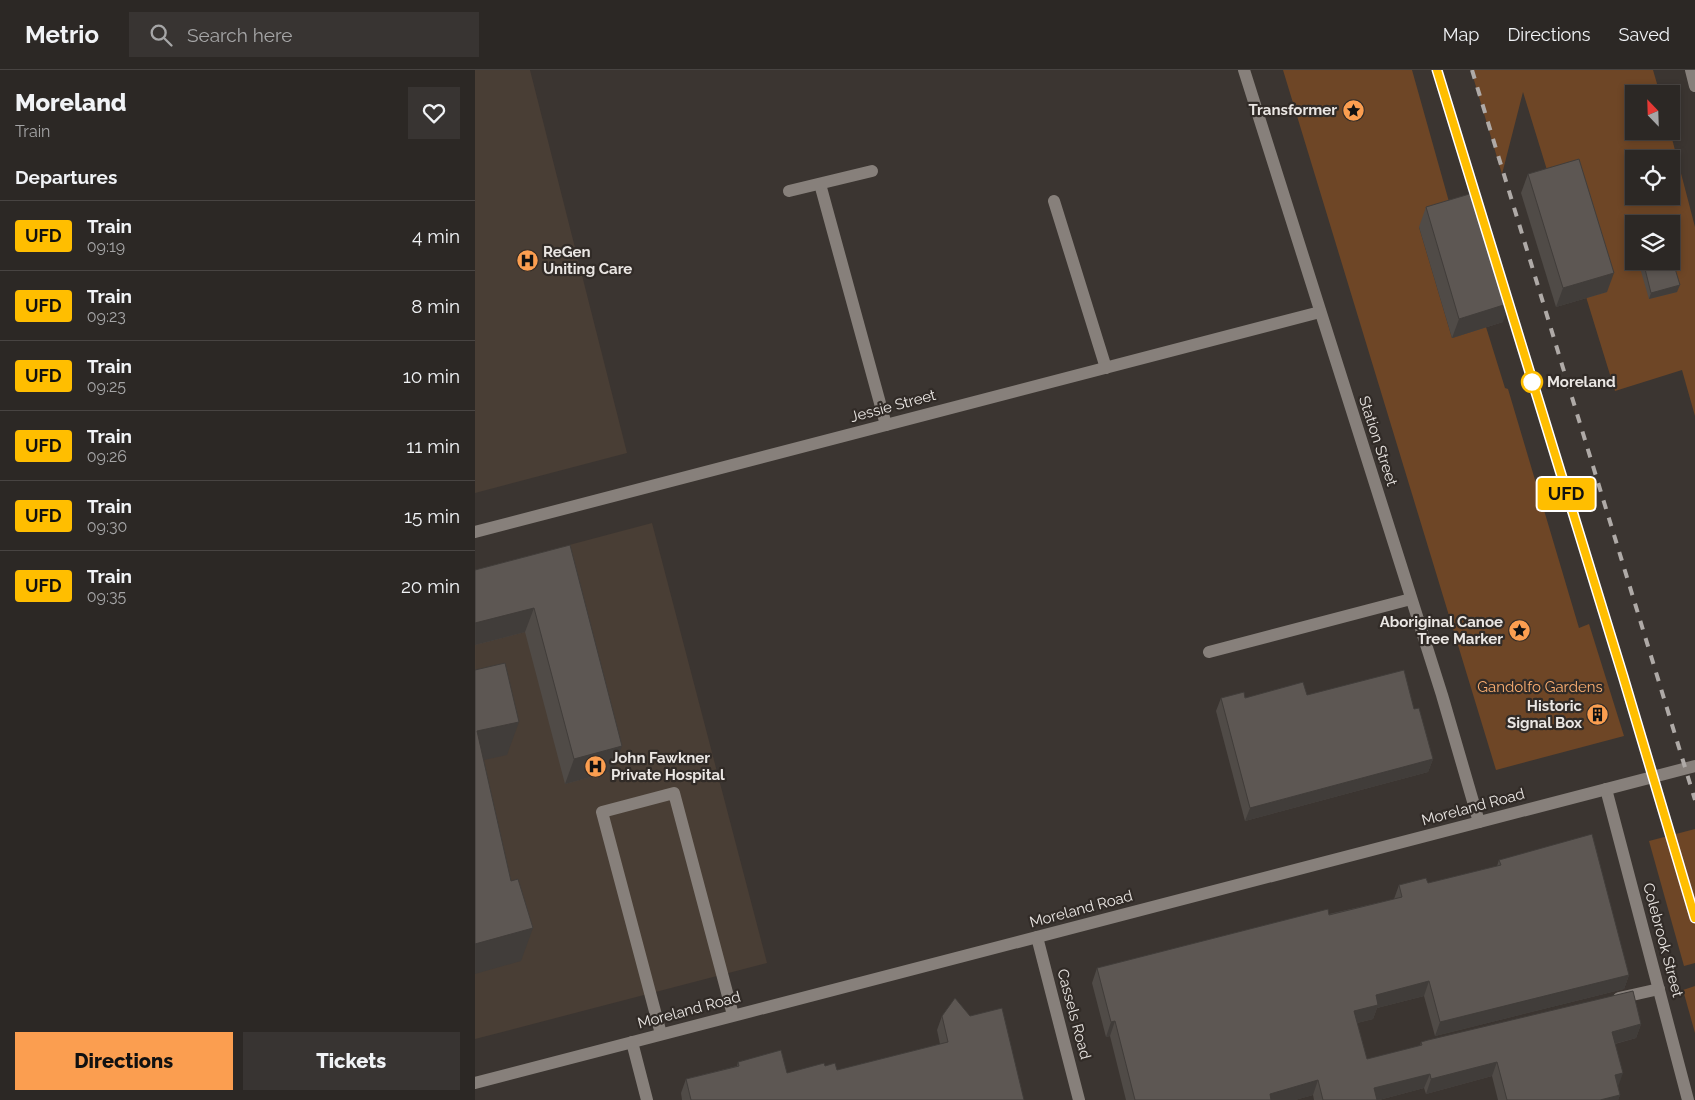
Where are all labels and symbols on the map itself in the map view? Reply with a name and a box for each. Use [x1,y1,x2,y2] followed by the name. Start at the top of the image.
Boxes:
[1625,85,1680,140] north arrow
[1341,98,1365,122] place icon: Transformer
[1249,101,1337,119] place label: Transformer
[543,243,632,278] place label: ReGen Uniting Care
[515,249,539,273] hospital icon: ReGen Uniting Care
[1521,371,1543,393] marker: Moreland
[1547,373,1616,391] place label: Moreland
[848,386,938,426] street label: Jessie Street
[1355,394,1401,488] street label: Station Street
[1537,478,1595,510] line badge: UFD
[1380,613,1503,648] place label: Aboriginal Canoe Tree Marker
[1507,619,1531,643] place icon: Aboriginal Canoe Tree Marker
[1477,678,1603,696] park label: Gandolfo Gardens
[1507,697,1583,732] place label: Historic Signal Box
[1586,703,1610,727] building icon: Historic Signal Box
[611,749,725,784] place label: John Fawkner Private Hospital
[583,755,607,779] hospital icon: John Fawkner Private Hospital
[1420,785,1526,829] street label: Moreland Road
[1639,881,1687,999] street label: Colebrook Street
[1028,887,1134,931] street label: Moreland Road
[1053,967,1095,1061] street label: Cassels Road
[636,988,742,1032] street label: Moreland Road

